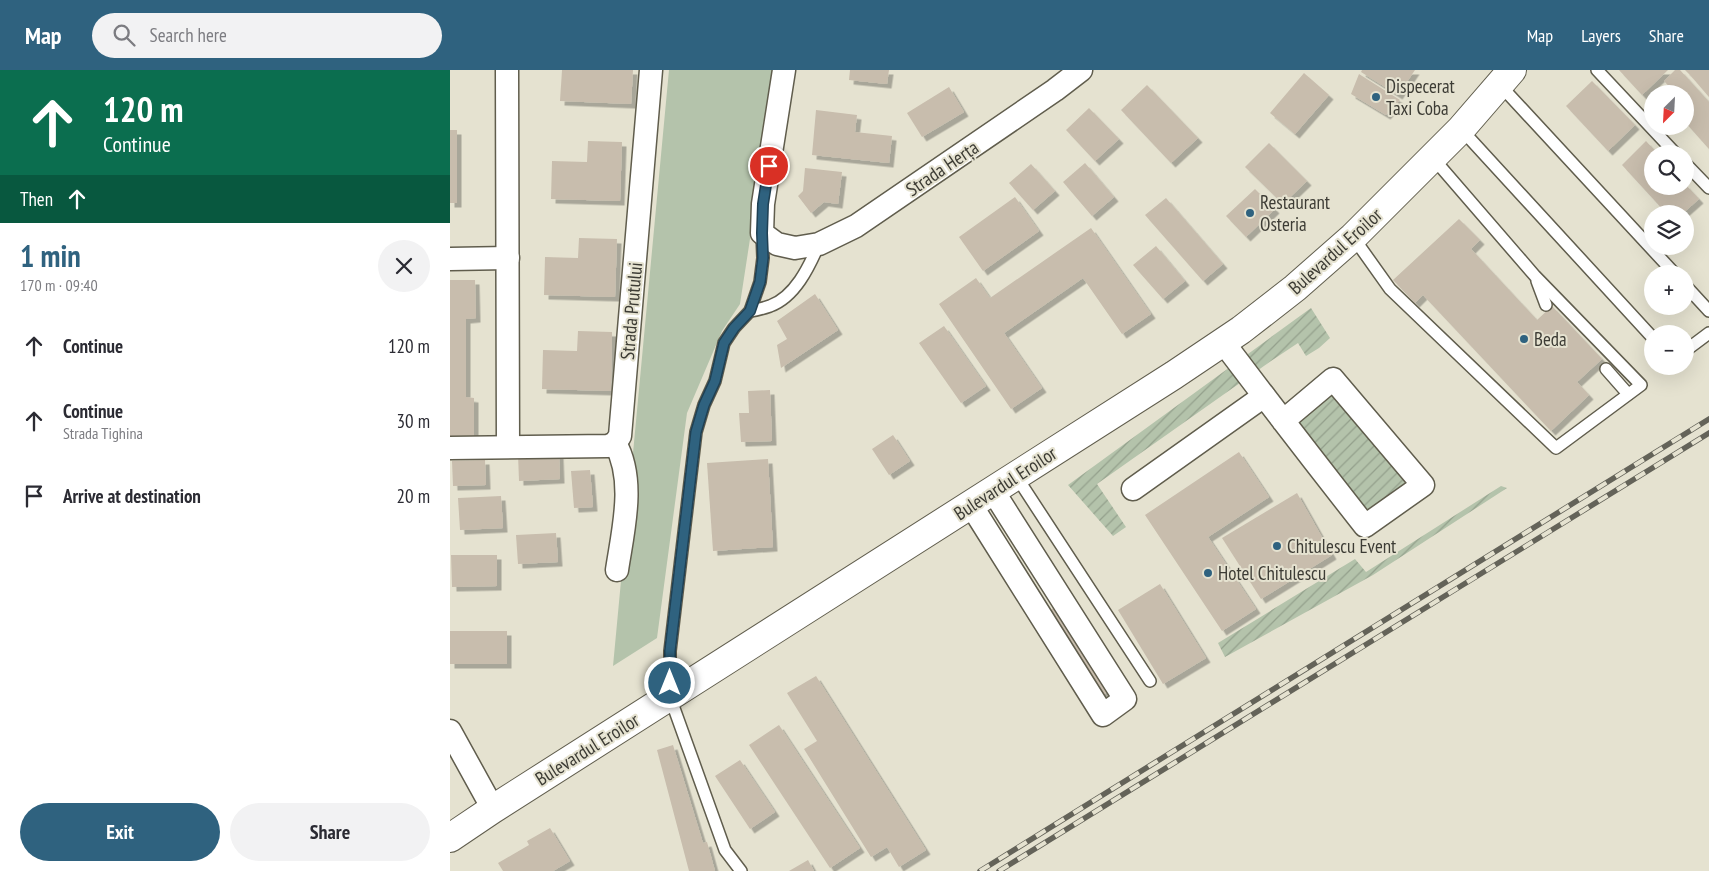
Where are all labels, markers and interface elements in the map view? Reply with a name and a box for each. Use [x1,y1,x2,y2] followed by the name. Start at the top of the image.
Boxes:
[92,13,442,58] search box
[25,20,62,51] text: Map
[110,21,138,49] icon: search
[150,23,227,47] text: Search here
[1527,24,1553,47] text: Map
[1581,24,1621,47] text: Layers
[1649,24,1684,47] text: Share
[1386,74,1456,120] place label: Dispecerat Taxi Coba
[1644,85,1694,135] north arrow
[1644,85,1694,375] map controls
[103,86,184,132] text: 120 m
[20,90,85,155] icon: ahead
[1370,91,1382,103] marker: Dispecerat Taxi Coba
[103,130,171,158] text: Continue
[901,135,983,201] street label: Strada Herța
[748,145,790,187] pin
[1644,145,1694,195] button: search
[755,152,783,180] icon: arrive
[63,185,91,213] icon: ahead
[20,187,53,211] text: Then
[1260,190,1331,236] place label: Restaurant Osteria
[1283,202,1387,299] street label: Bulevardul Eroilor
[1644,205,1694,255] button: layers
[1244,207,1256,219] marker: Restaurant Osteria
[20,236,81,275] text: 1 min
[378,240,430,292] button: close
[615,261,647,361] street label: Strada Prutului
[1644,265,1694,315] button: +
[20,275,98,295] text: 170 m · 09:40
[1644,325,1694,375] button: −
[1534,327,1567,351] place label: Beda
[20,332,48,360] icon: ahead
[1518,333,1530,345] marker: Beda
[63,334,123,358] text: Continue
[388,334,430,358] text: 120 m
[63,399,123,423] text: Continue
[20,407,48,435] icon: ahead
[397,409,430,433] text: 30 m
[63,423,143,443] text: Strada Tighina
[949,440,1062,525] street label: Bulevardul Eroilor
[20,482,48,510] icon: arrive
[63,484,201,508] text: Arrive at destination
[397,484,430,508] text: 20 m
[1287,534,1397,558] place label: Chitulescu Event
[1271,540,1283,552] marker: Chitulescu Event
[1218,561,1326,585] place label: Hotel Chitulescu
[1202,567,1214,579] marker: Hotel Chitulescu
[643,656,695,708] position arrow
[531,707,644,790] street label: Bulevardul Eroilor
[20,803,220,861] button: Exit
[230,803,430,861] button: Share

